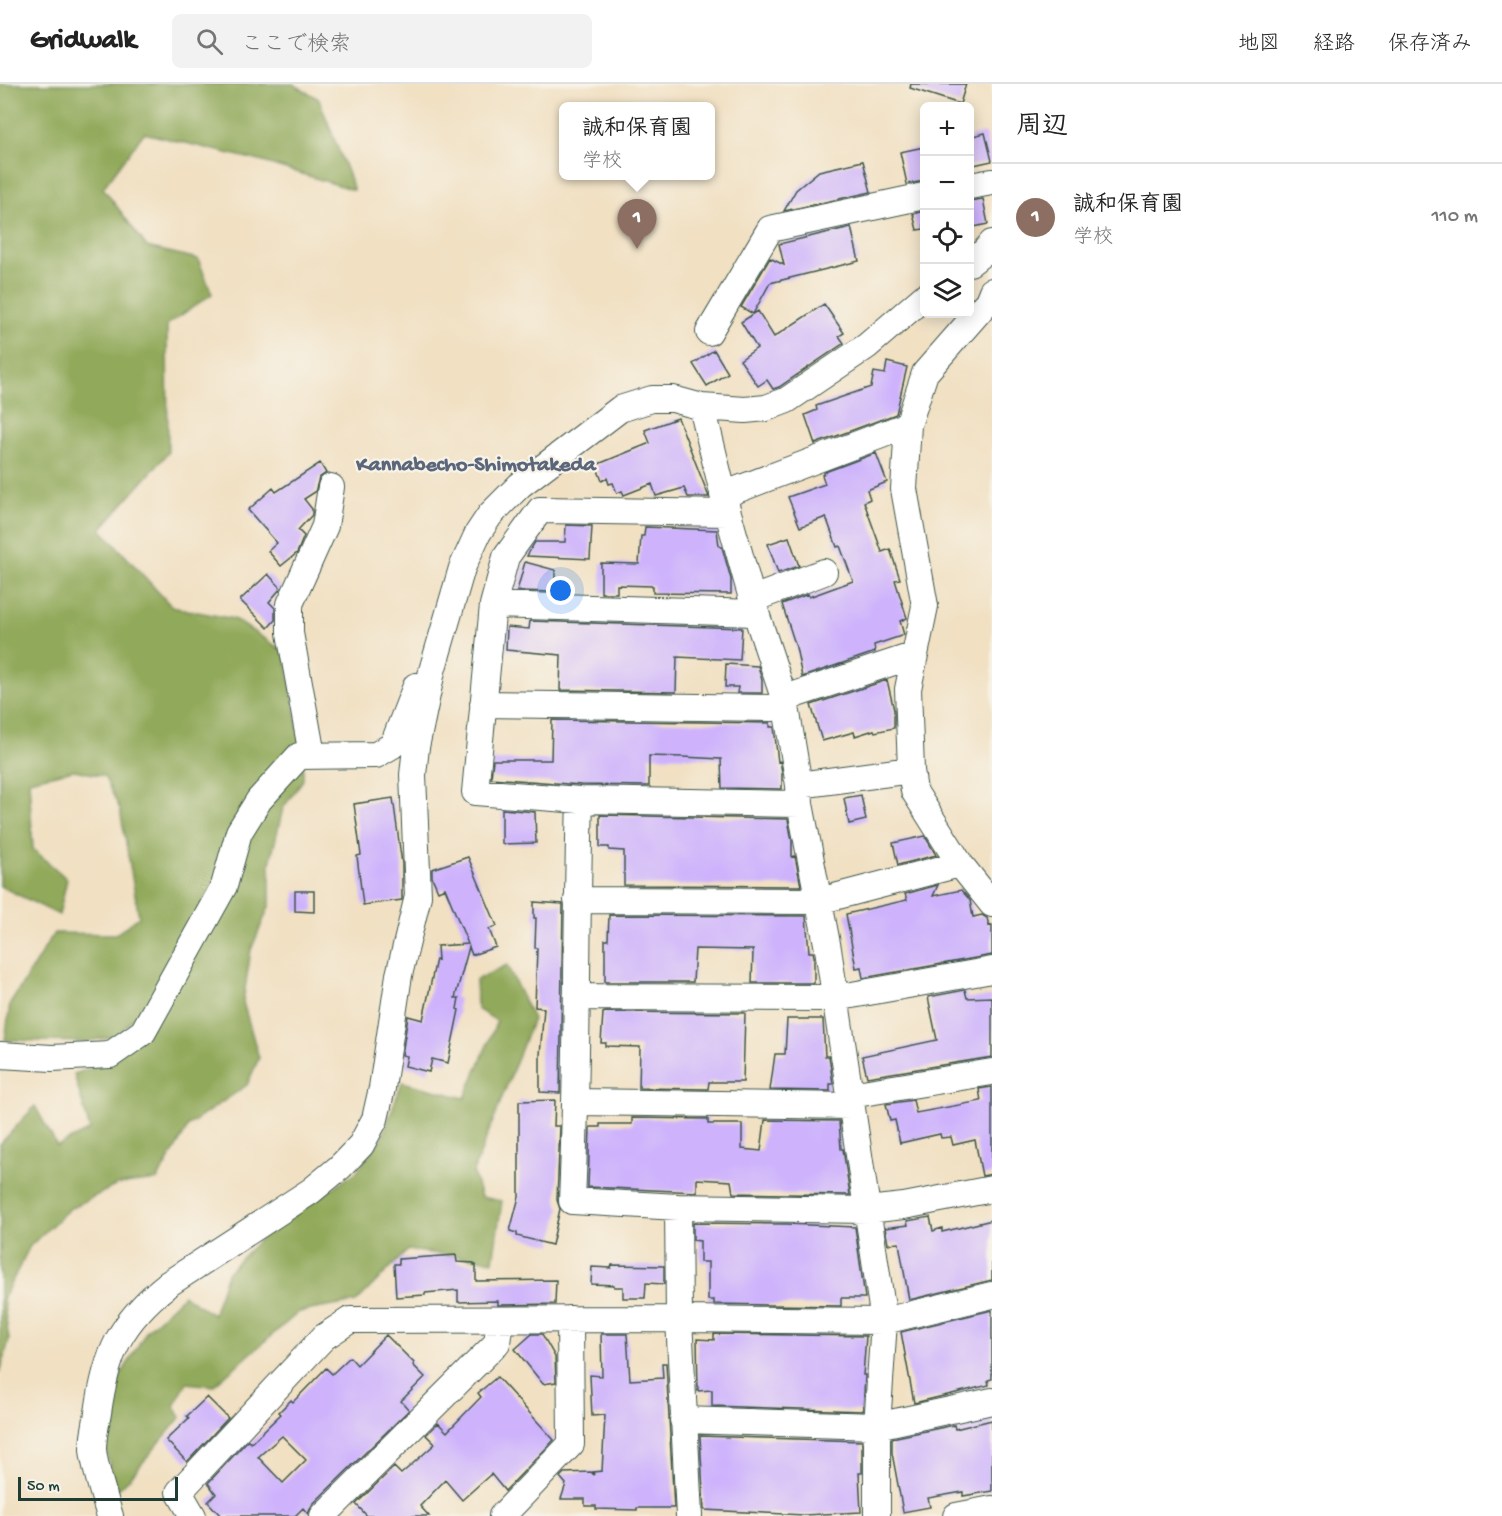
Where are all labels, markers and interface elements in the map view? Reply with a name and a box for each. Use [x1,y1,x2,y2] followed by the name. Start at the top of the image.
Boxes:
[172,14,592,68] search box
[30,25,136,58] text: Gridwalk
[193,25,226,58] icon: search
[241,33,351,59] text: ここで検索
[1238,33,1280,58] text: 地図
[1313,33,1355,58] text: 経路
[1388,33,1472,58] text: 保存済み
[559,102,715,180] popup
[920,102,974,318] map controls
[920,102,974,156] button: +
[1016,113,1068,144] text: 周辺
[582,117,692,143] text: 誠和保育園
[582,151,622,174] text: 学校
[920,156,974,210] button: −
[1073,193,1183,219] text: 誠和保育園
[618,200,656,249] pin: 1
[1031,206,1040,229] text: 1
[1432,206,1478,229] text: 110 m
[920,210,974,264] button: locate
[1073,227,1113,250] text: 学校
[920,264,974,318] button: layers
[355,453,597,479] district label: Kannabecho-Shimotakeda
[546,576,575,605] your location
[18,1474,178,1502] scale bar
[27,1478,60,1497] text: 50 m

